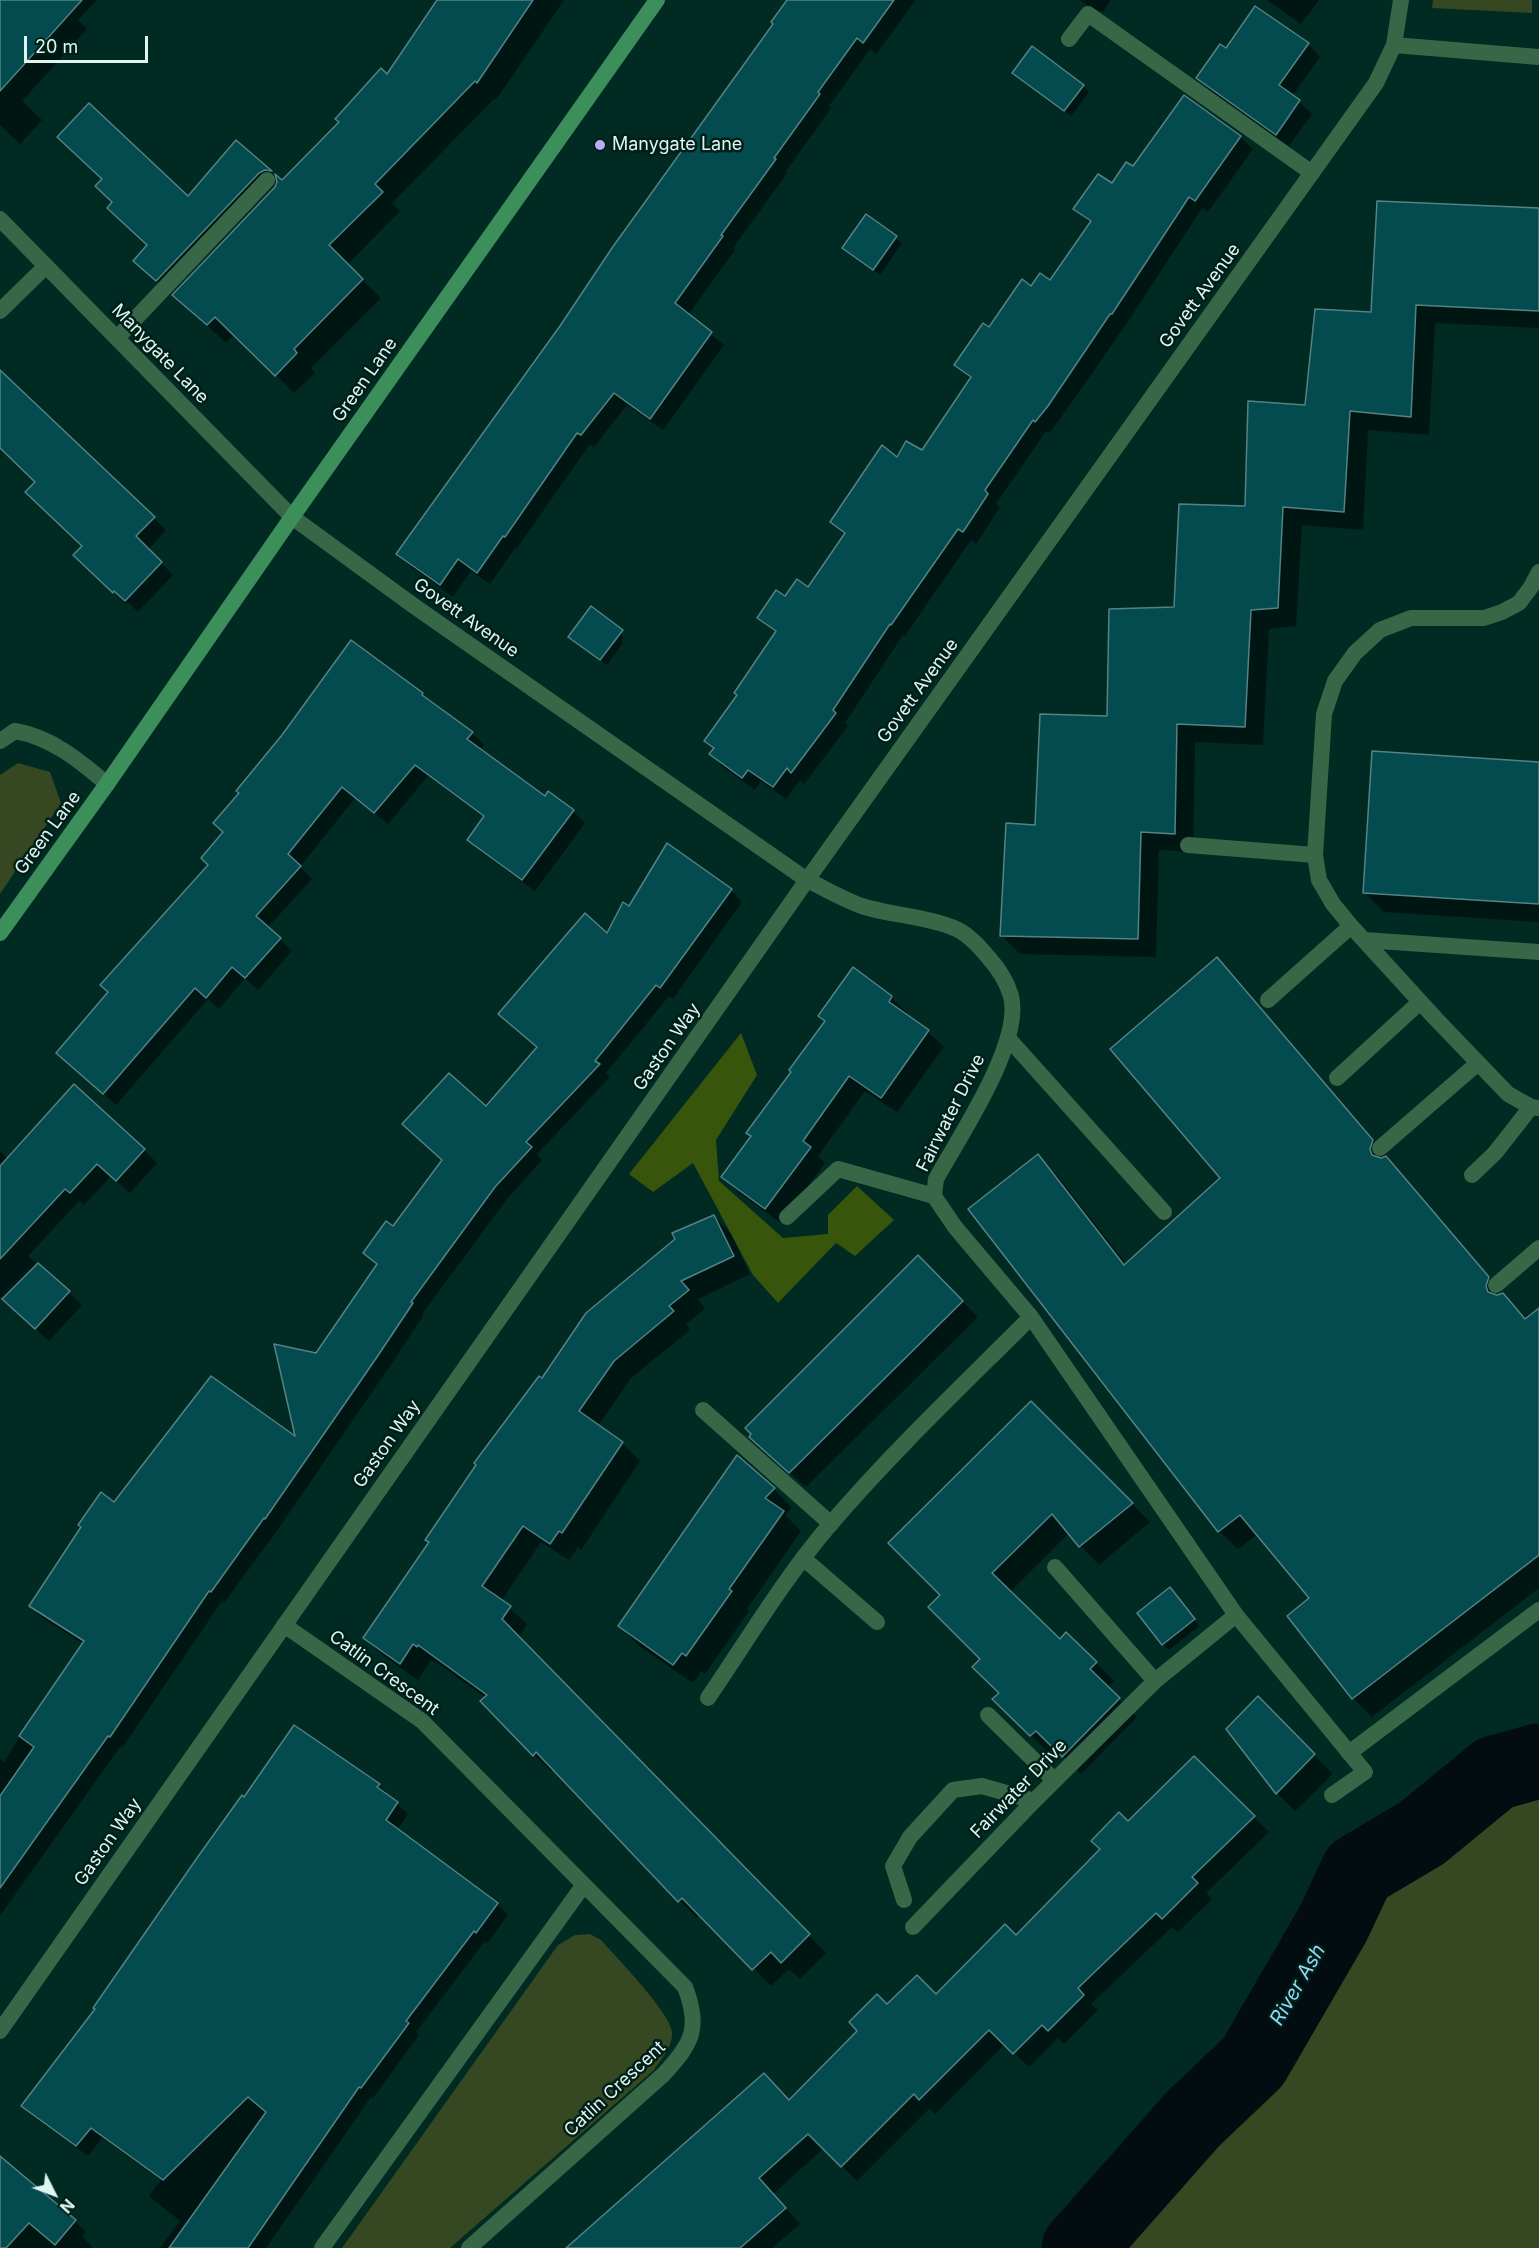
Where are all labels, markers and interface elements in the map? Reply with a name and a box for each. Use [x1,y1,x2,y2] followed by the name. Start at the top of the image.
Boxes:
[27,24,152,62] scale bar
[35,36,78,57] text: 20 m
[612,134,742,156] place label: Manygate Lane
[593,138,607,152] marker: Manygate Lane
[1155,240,1245,352] street label: Govett Avenue
[107,300,213,408] street label: Manygate Lane
[328,334,402,426] street label: Green Lane
[409,574,523,662] street label: Govett Avenue
[873,635,963,747] street label: Govett Avenue
[10,787,86,879] street label: Green Lane
[629,999,705,1095] street label: Gaston Way
[912,1051,990,1175] street label: Fairwater Drive
[349,1396,425,1492] street label: Gaston Way
[325,1626,443,1720] street label: Catlin Crescent
[966,1735,1072,1843] street label: Fairwater Drive
[70,1794,146,1890] street label: Gaston Way
[1265,1940,1331,2030] water label: River Ash
[560,2037,670,2141] street label: Catlin Crescent
[24,2164,84,2224] north arrow
[56,2195,79,2217] text: N

